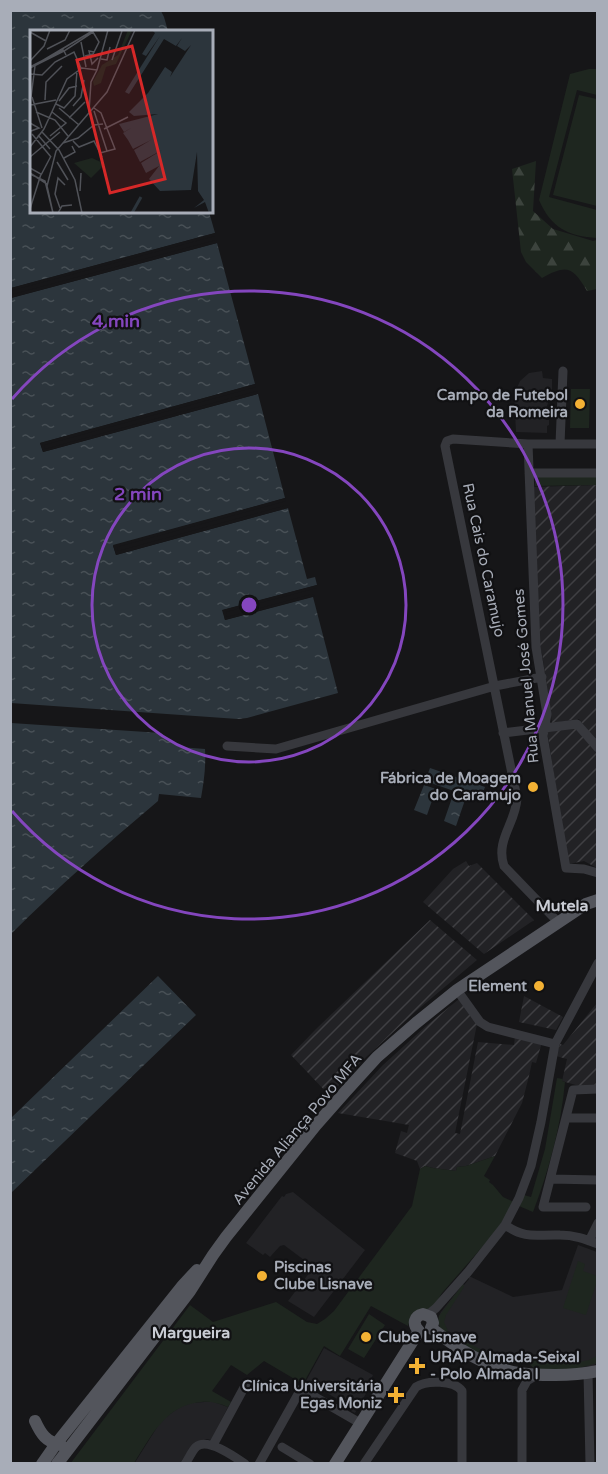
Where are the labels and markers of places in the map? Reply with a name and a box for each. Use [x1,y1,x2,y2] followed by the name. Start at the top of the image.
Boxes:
[437,386,568,421] place label: Campo de Futebol da Romeira
[573,397,587,411] marker: Campo de Futebol da Romeira
[239,595,259,615] centre of rings
[380,769,521,805] place label: Fábrica de Moagem do Caramujo
[526,780,540,794] marker: Fábrica de Moagem do Caramujo
[468,977,527,995] place label: Element
[532,979,546,993] marker: Element
[274,1258,373,1293] place label: Piscinas Clube Lisnave
[255,1269,269,1283] marker: Piscinas Clube Lisnave
[378,1328,477,1346] place label: Clube Lisnave
[359,1330,373,1344] marker: Clube Lisnave
[430,1348,580,1383] place label: URAP Almada-Seixal - Polo Almada I
[408,1357,426,1375] marker: URAP Almada-Seixal - Polo Almada I
[242,1377,383,1413] place label: Clínica Universitária Egas Moniz
[387,1386,405,1404] marker: Clínica Universitária Egas Moniz

